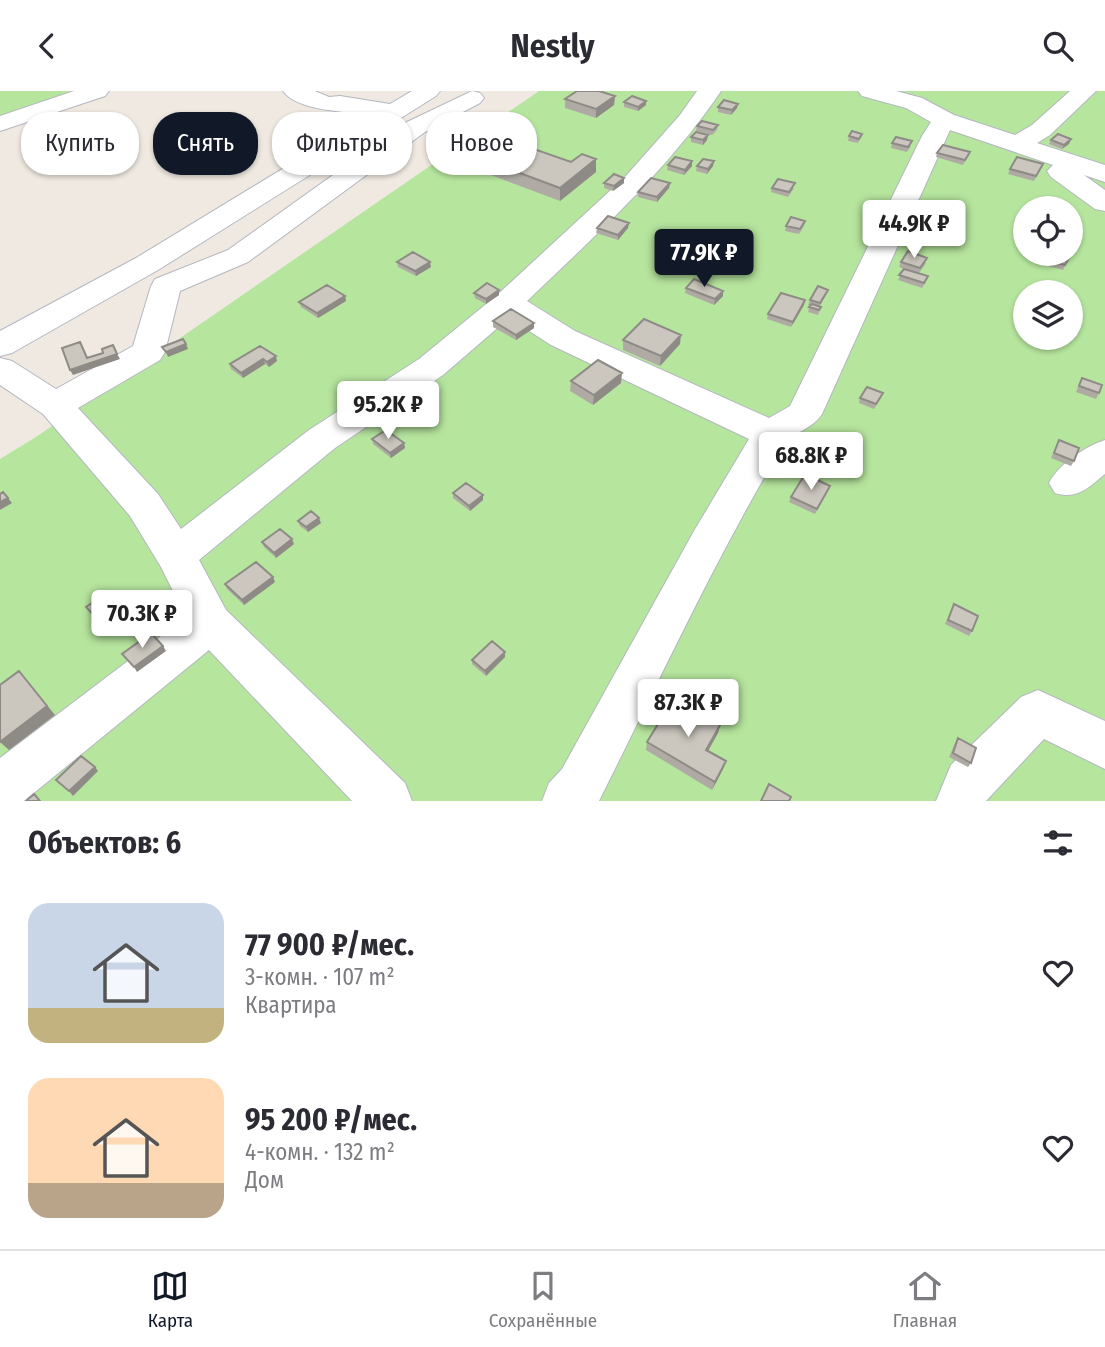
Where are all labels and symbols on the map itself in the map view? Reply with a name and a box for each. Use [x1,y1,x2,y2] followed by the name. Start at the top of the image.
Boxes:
[849,201,979,260] pin: 44.9K ₽
[639,229,769,289] pin: 77.9K ₽
[323,381,453,441] pin: 95.2K ₽
[746,433,876,492] pin: 68.8K ₽
[77,591,207,650] pin: 70.3K ₽
[623,679,753,739] pin: 87.3K ₽

